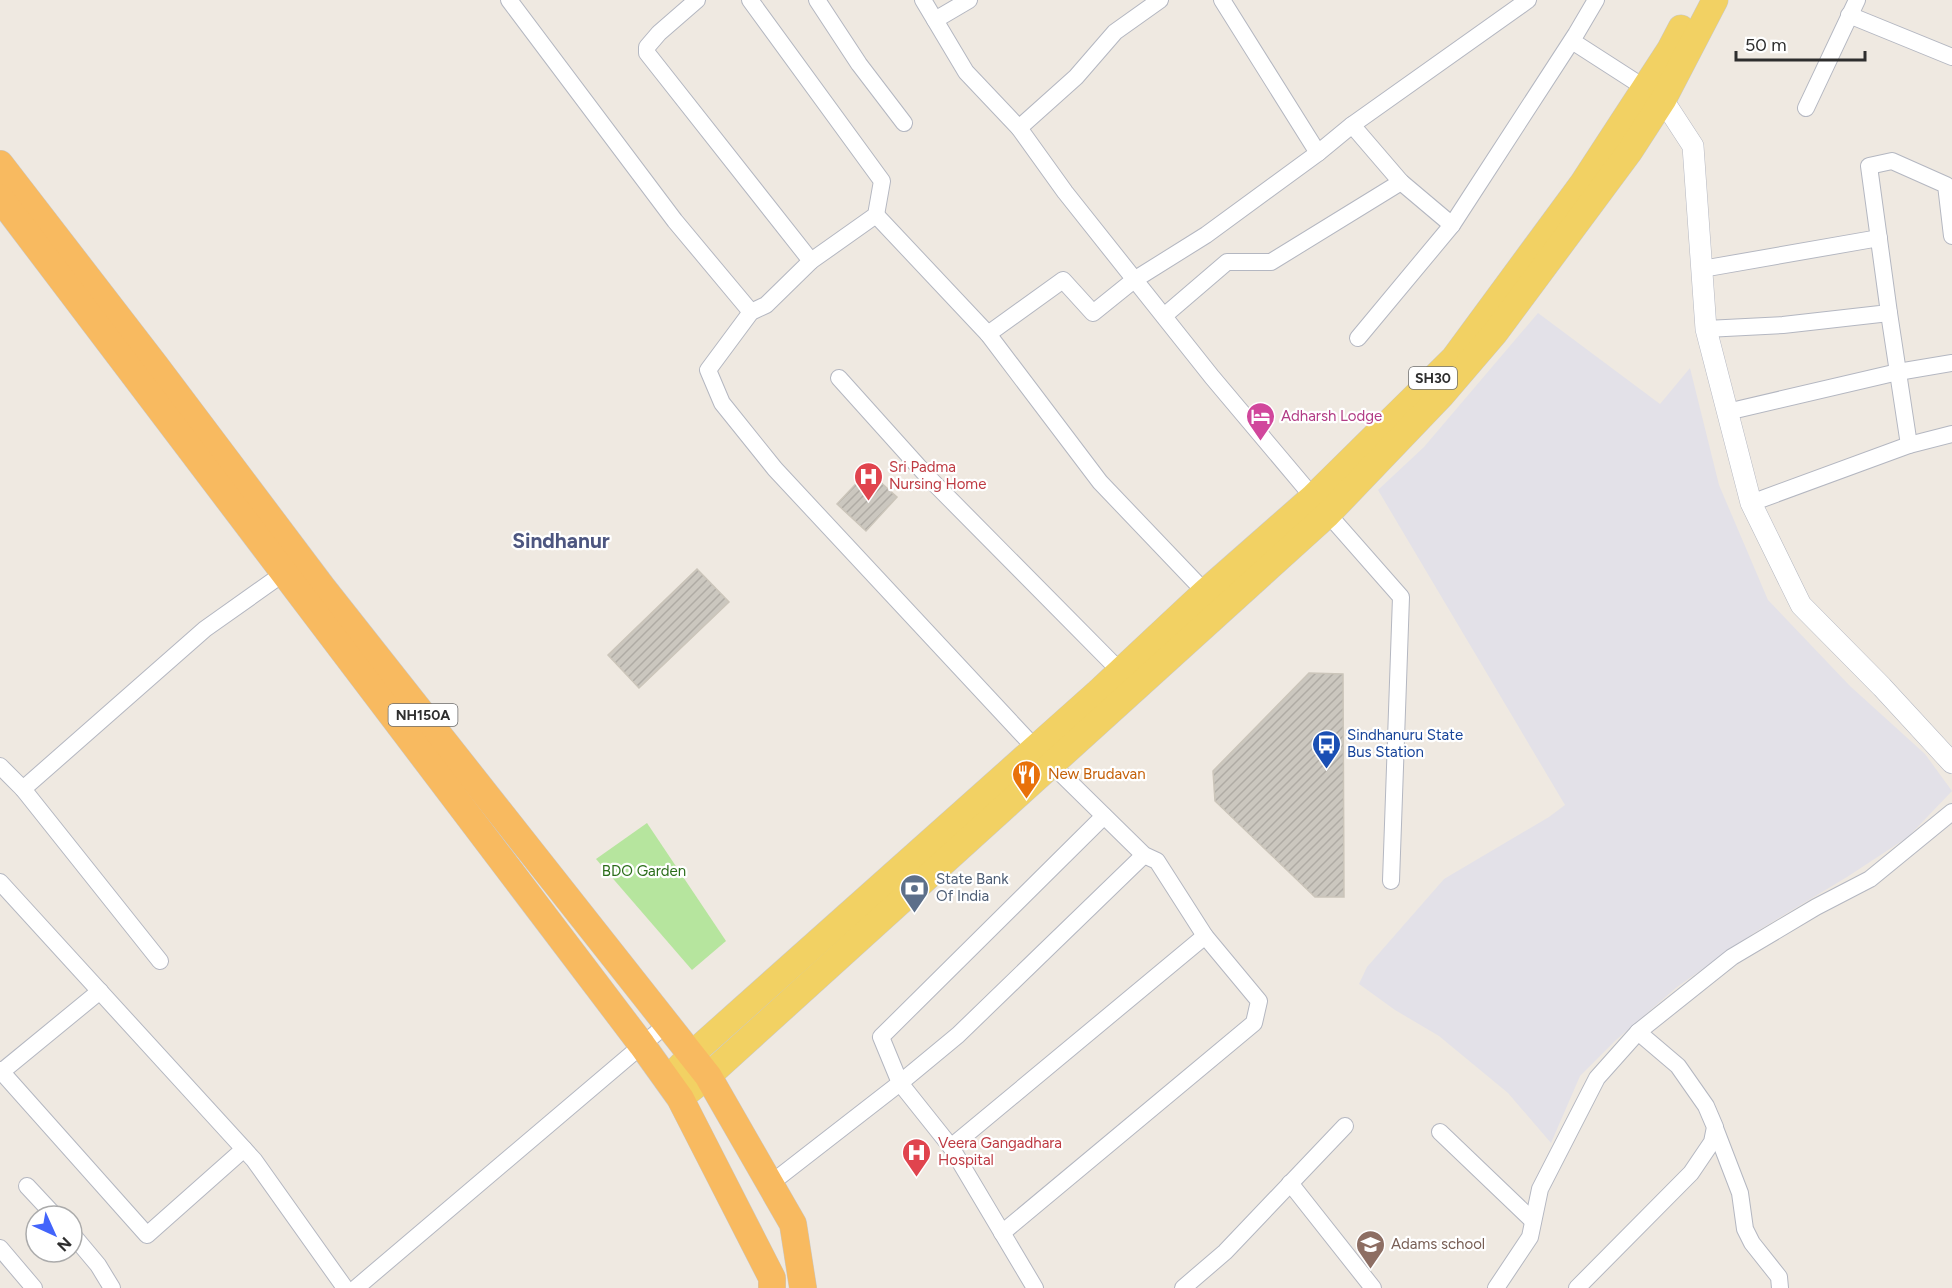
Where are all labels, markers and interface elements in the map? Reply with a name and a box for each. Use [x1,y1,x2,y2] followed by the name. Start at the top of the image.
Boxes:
[1736,24,1865,62] scale bar
[1745,34,1787,56] text: 50 m
[1409,367,1457,389] road number: SH30
[1244,400,1276,442] hotel icon: Adharsh Lodge
[1281,407,1382,425] place label: Adharsh Lodge
[889,458,986,493] place label: Sri Padma Nursing Home
[852,460,884,502] hospital icon: Sri Padma Nursing Home
[512,528,610,553] district label: Sindhanur
[388,704,458,726] road number: NH150A
[1347,726,1463,761] place label: Sindhanuru State Bus Station
[1310,728,1342,770] bus stop icon: Sindhanuru State Bus Station
[1011,758,1043,800] restaurant icon: New Brudavan
[1048,765,1146,783] place label: New Brudavan
[602,862,686,880] park label: BDO Garden
[936,870,1009,905] place label: State Bank Of India
[899,872,931,914] bank icon: State Bank Of India
[938,1134,1062,1169] place label: Veera Gangadhara Hospital
[901,1136,933,1178] hospital icon: Veera Gangadhara Hospital
[24,1204,84,1264] north arrow
[1354,1228,1386,1270] school or university icon: Adams school
[53,1233,75,1255] text: N
[1391,1235,1485,1253] place label: Adams school

